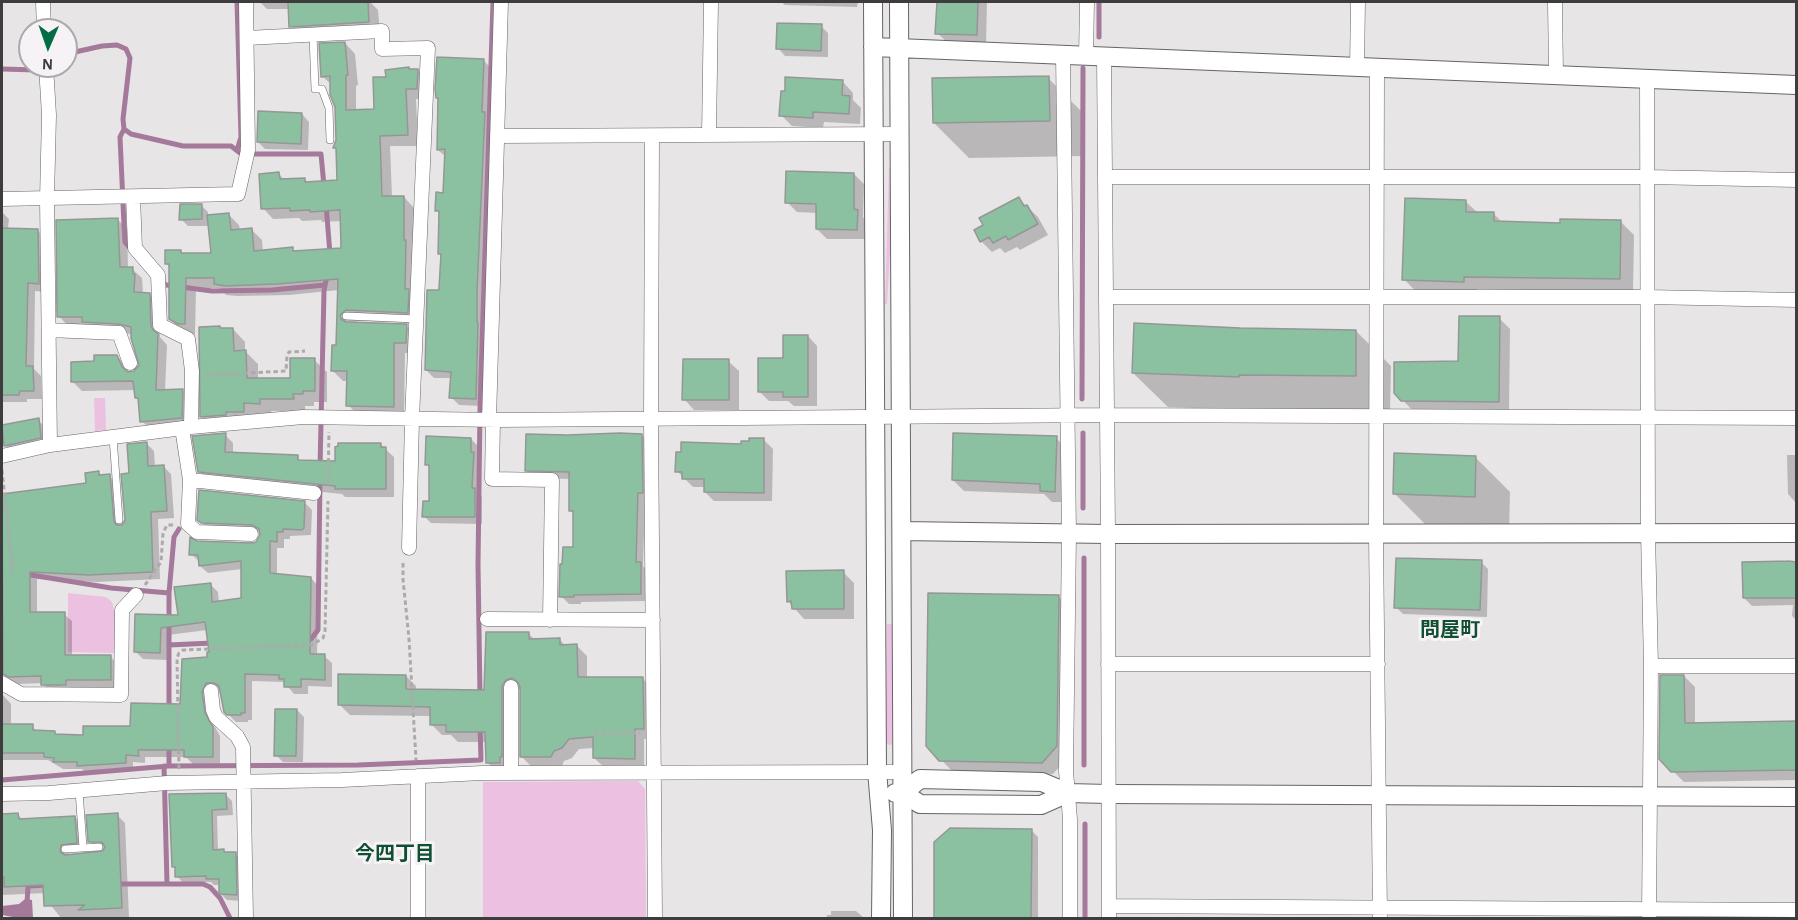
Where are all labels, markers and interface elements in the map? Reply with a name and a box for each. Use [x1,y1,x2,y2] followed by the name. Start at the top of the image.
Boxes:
[18,18,78,78] north arrow
[42,56,53,72] text: N
[1420,618,1480,642] district label: 問屋町
[355,842,435,866] district label: 今四丁目

